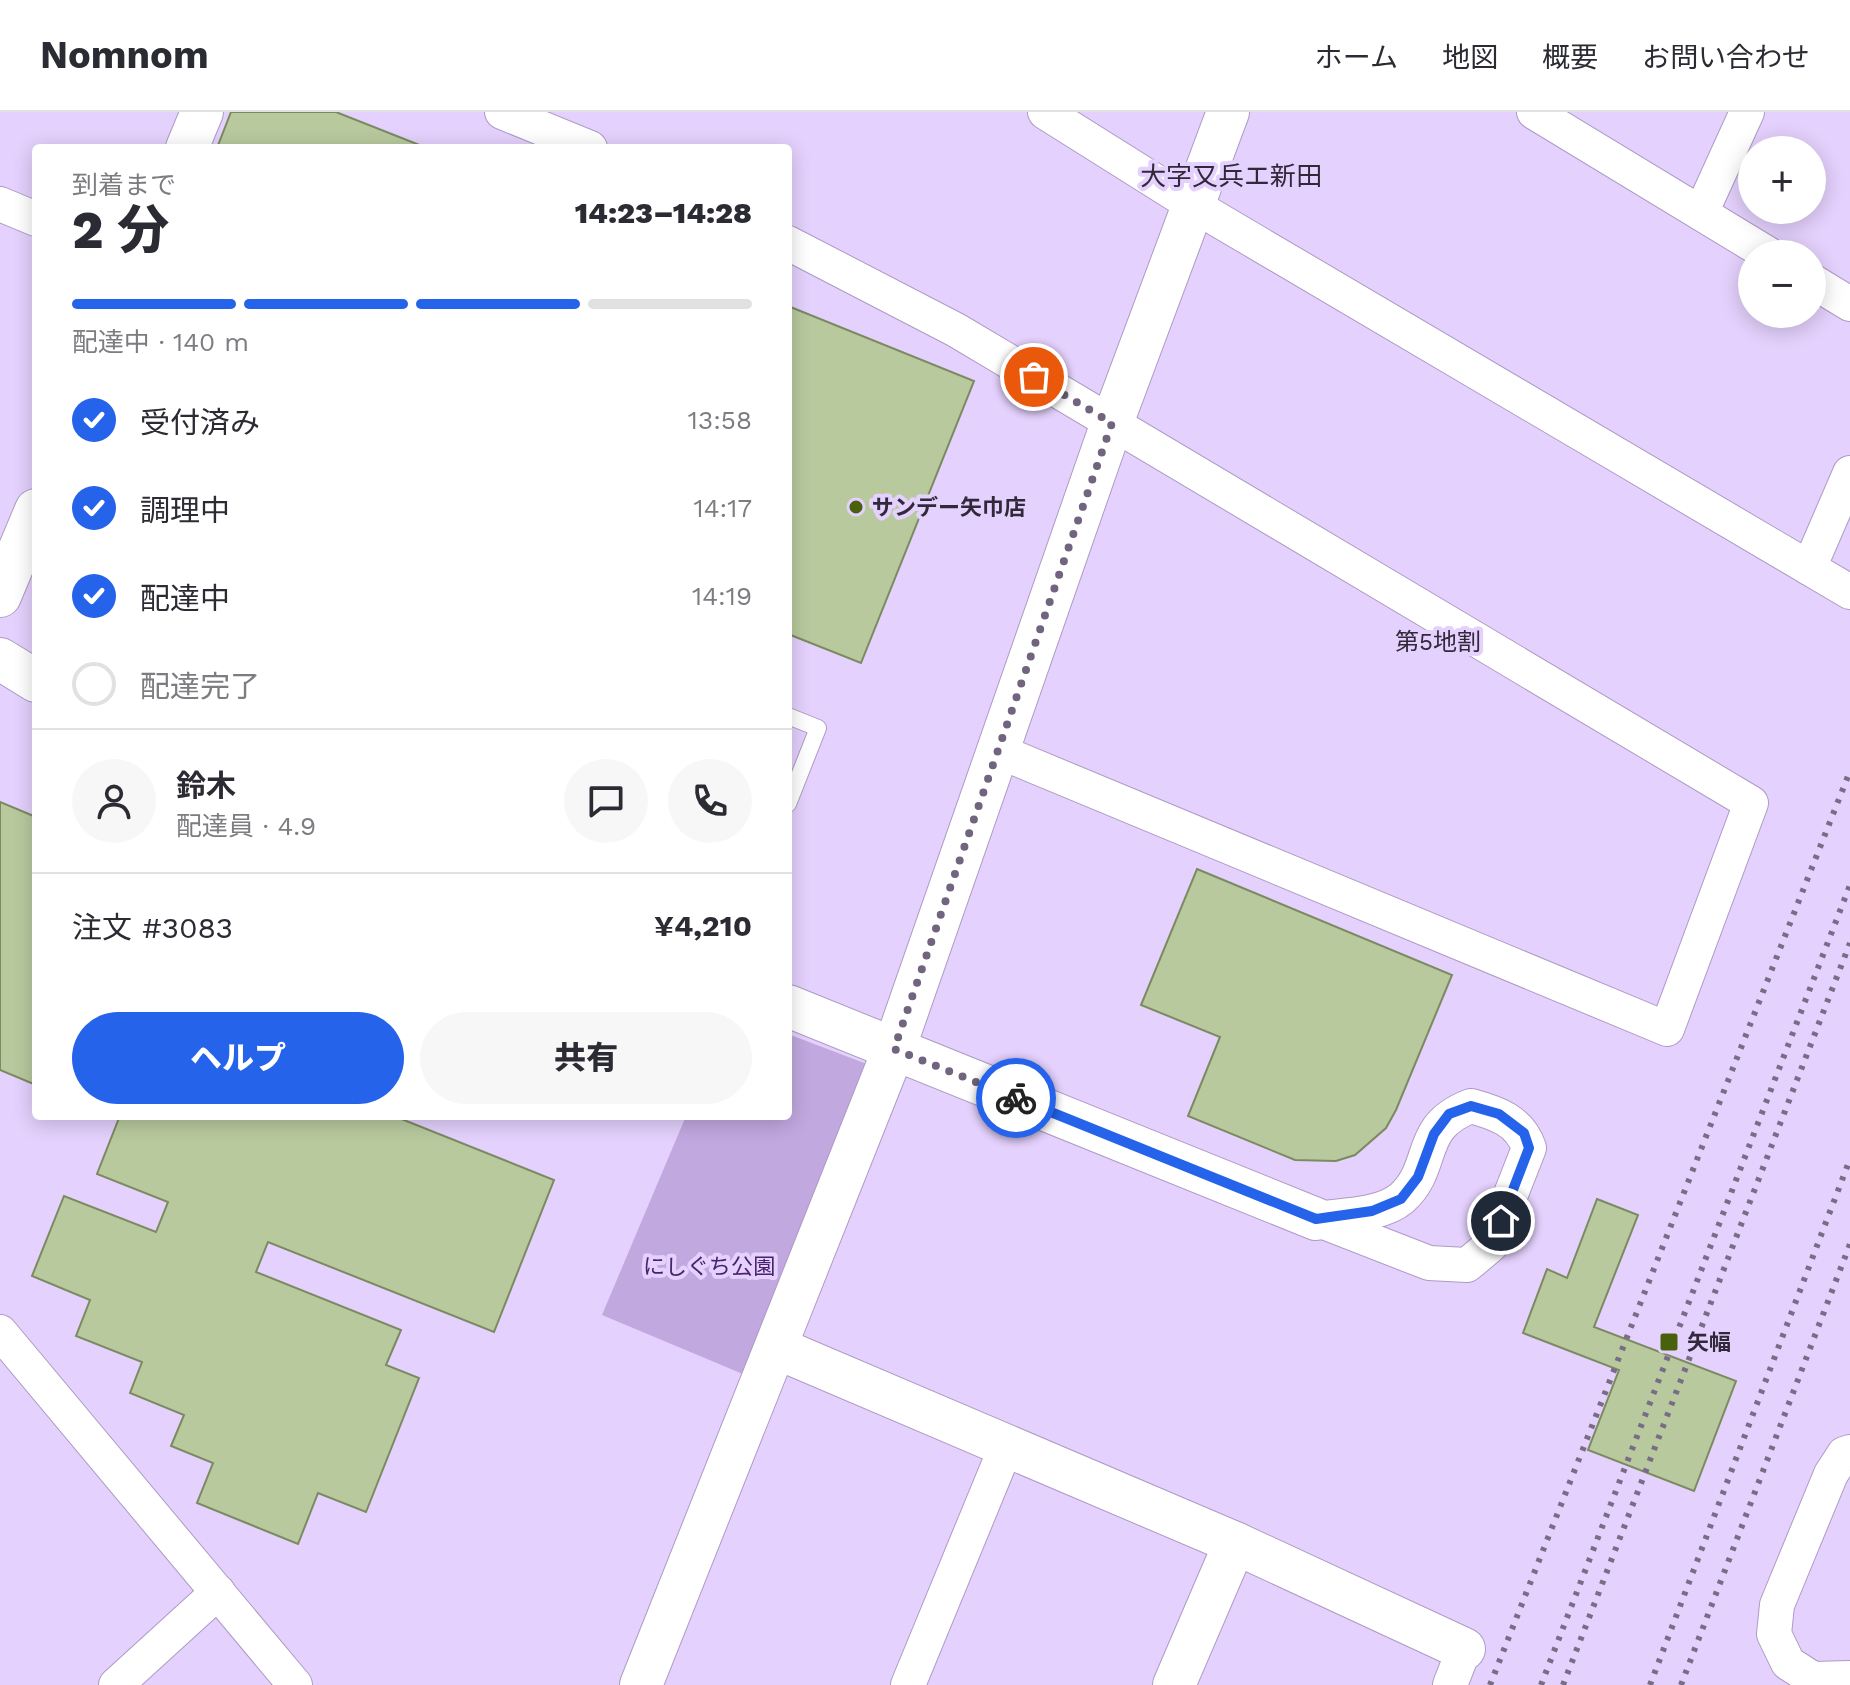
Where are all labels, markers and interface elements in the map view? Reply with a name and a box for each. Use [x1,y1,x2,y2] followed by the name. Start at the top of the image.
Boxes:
[40,33,209,77] text: Nomnom
[1315,41,1398,74] text: ホーム
[1442,41,1498,74] text: 地図
[1542,41,1598,74] text: 概要
[1642,41,1810,74] text: お問い合わせ
[1738,136,1826,328] map controls
[1738,136,1826,224] button: +
[1140,161,1322,191] district label: 大字又兵エ新田
[72,170,176,200] text: 到着まで
[575,195,752,230] text: 14:23–14:28
[72,200,169,261] text: 2 分
[1738,240,1826,328] button: −
[72,327,249,357] text: 配達中 · 140 m
[1000,343,1068,411] pin
[1012,355,1056,399] icon: bag
[72,398,116,442] icon: check
[140,405,260,440] text: 受付済み
[688,405,752,435] text: 13:58
[72,486,116,530] icon: check
[140,493,230,528] text: 調理中
[694,493,752,523] text: 14:17
[872,495,1026,520] place label: サンデー矢巾店
[847,498,865,516] marker: サンデー矢巾店
[72,574,116,618] icon: check
[140,581,230,616] text: 配達中
[692,581,752,611] text: 14:19
[1395,628,1481,656] district label: 第5地割
[140,669,260,704] text: 配達完了
[72,759,156,843] button: person
[564,759,648,843] button: chat
[668,759,752,843] button: phone
[176,768,236,803] text: 鈴木
[176,811,316,841] text: 配達員 · 4.9
[654,908,752,943] text: ¥4,210
[72,910,233,945] text: 注文 #3083
[72,1012,404,1104] button: ヘルプ
[420,1012,752,1104] button: 共有
[976,1058,1056,1138] courier
[994,1076,1038,1120] icon: bike
[1467,1187,1535,1255] pin
[1479,1199,1523,1243] icon: home
[643,1254,775,1279] park label: にしぐち公園
[1687,1330,1731,1355] place label: 矢幅
[1658,1331,1680,1353] marker: 矢幅

